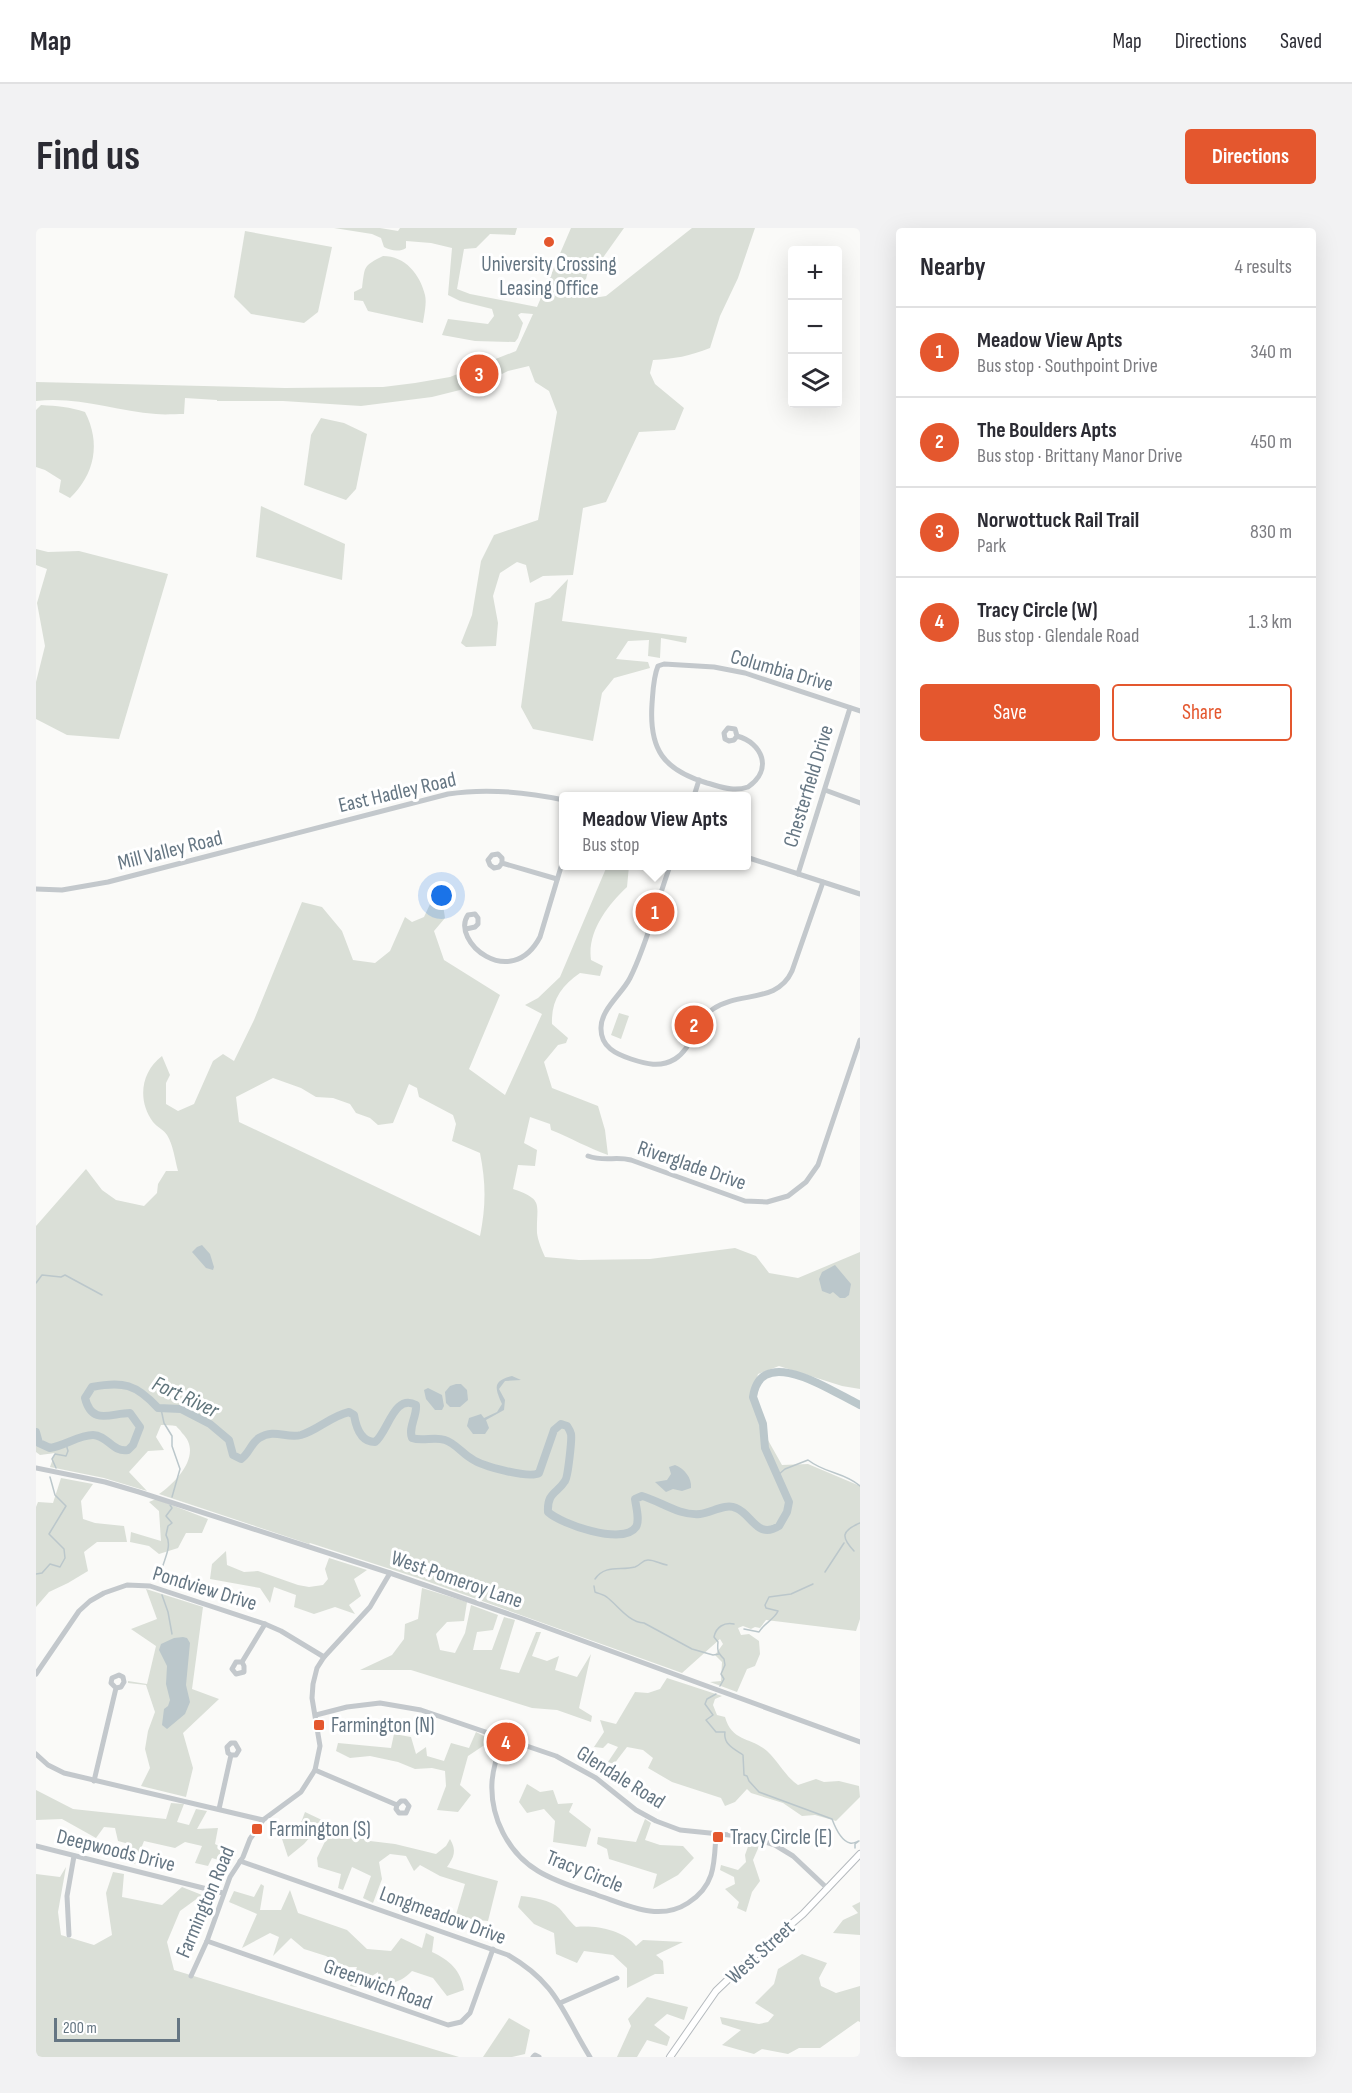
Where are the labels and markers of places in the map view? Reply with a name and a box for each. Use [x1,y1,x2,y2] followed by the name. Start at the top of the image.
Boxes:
[542,235,556,249] marker: University Crossing Leasing Office
[481,252,617,301] place label: University Crossing Leasing Office
[460,352,498,396] pin: 3
[636,890,674,934] pin: 1
[674,1002,714,1048] pin: 2
[331,1713,434,1738] place label: Farmington (N)
[312,1718,326,1732] marker: Farmington (N)
[486,1720,526,1765] pin: 4
[269,1817,371,1842] place label: Farmington (S)
[250,1822,264,1836] marker: Farmington (S)
[730,1825,832,1850] place label: Tracy Circle (E)
[711,1830,725,1844] marker: Tracy Circle (E)

